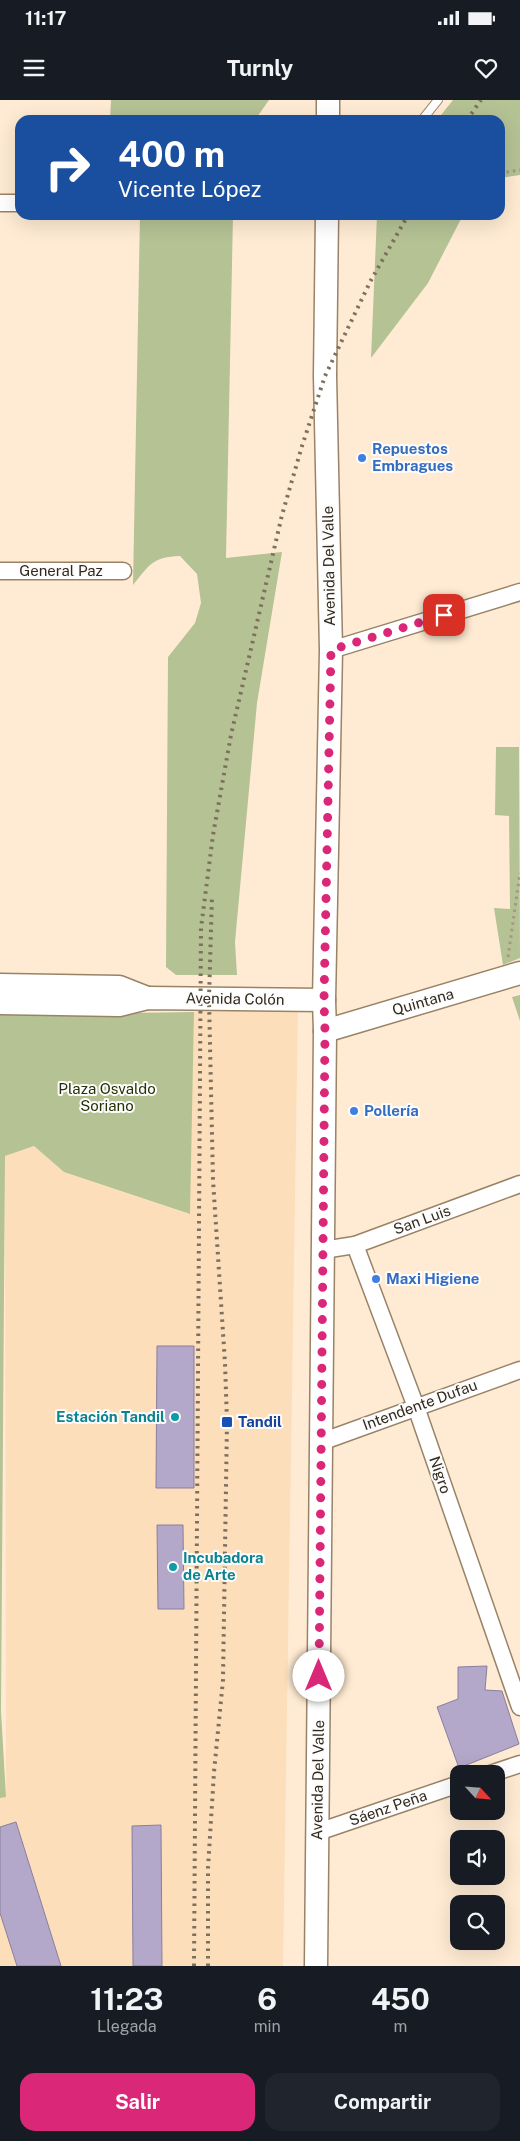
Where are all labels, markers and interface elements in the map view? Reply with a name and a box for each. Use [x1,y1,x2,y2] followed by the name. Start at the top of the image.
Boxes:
[25,7,66,29] text: 11:17
[20,54,48,82] icon: menu
[472,54,500,82] icon: heart
[227,55,293,81] text: Turnly
[118,134,225,175] text: 400 m
[35,135,100,200] icon: right
[118,176,261,202] text: Vicente López
[372,440,453,474] place label: Repuestos Embragues
[356,452,368,464] marker: Repuestos Embragues
[319,506,338,626] street label: Avenida Del Valle
[19,562,103,579] street label: General Paz
[423,594,465,636] pin
[430,601,458,629] icon: arrive
[390,985,456,1018] street label: Quintana
[185,989,285,1008] street label: Avenida Colón
[58,1080,156,1114] park label: Plaza Osvaldo Soriano
[364,1102,419,1119] place label: Pollería
[348,1105,360,1117] marker: Pollería
[391,1201,453,1238] street label: San Luis
[386,1270,479,1287] place label: Maxi Higiene
[370,1273,382,1285] marker: Maxi Higiene
[360,1376,480,1433] street label: Intendente Dufau
[56,1408,165,1425] place label: Estación Tandil
[169,1411,181,1423] marker: Estación Tandil
[238,1413,282,1430] place label: Tandil
[220,1415,234,1429] marker: Tandil
[426,1454,455,1496] street label: Nigro
[183,1549,263,1583] place label: Incubadora de Arte
[167,1561,179,1573] marker: Incubadora de Arte
[292,1649,344,1701] position arrow
[308,1720,327,1840] street label: Avenida Del Valle
[450,1765,505,1820] north arrow
[450,1765,505,1950] map controls
[347,1786,429,1829] street label: Sáenz Peña
[450,1830,505,1885] button: sound
[450,1895,505,1950] button: search
[90,1981,164,2017] text: 11:23
[257,1981,277,2017] text: 6
[371,1981,430,2017] text: 450
[97,2017,157,2036] text: Llegada
[254,2017,281,2036] text: min
[393,2017,407,2036] text: m
[20,2073,255,2131] button: Salir
[265,2073,500,2131] button: Compartir

